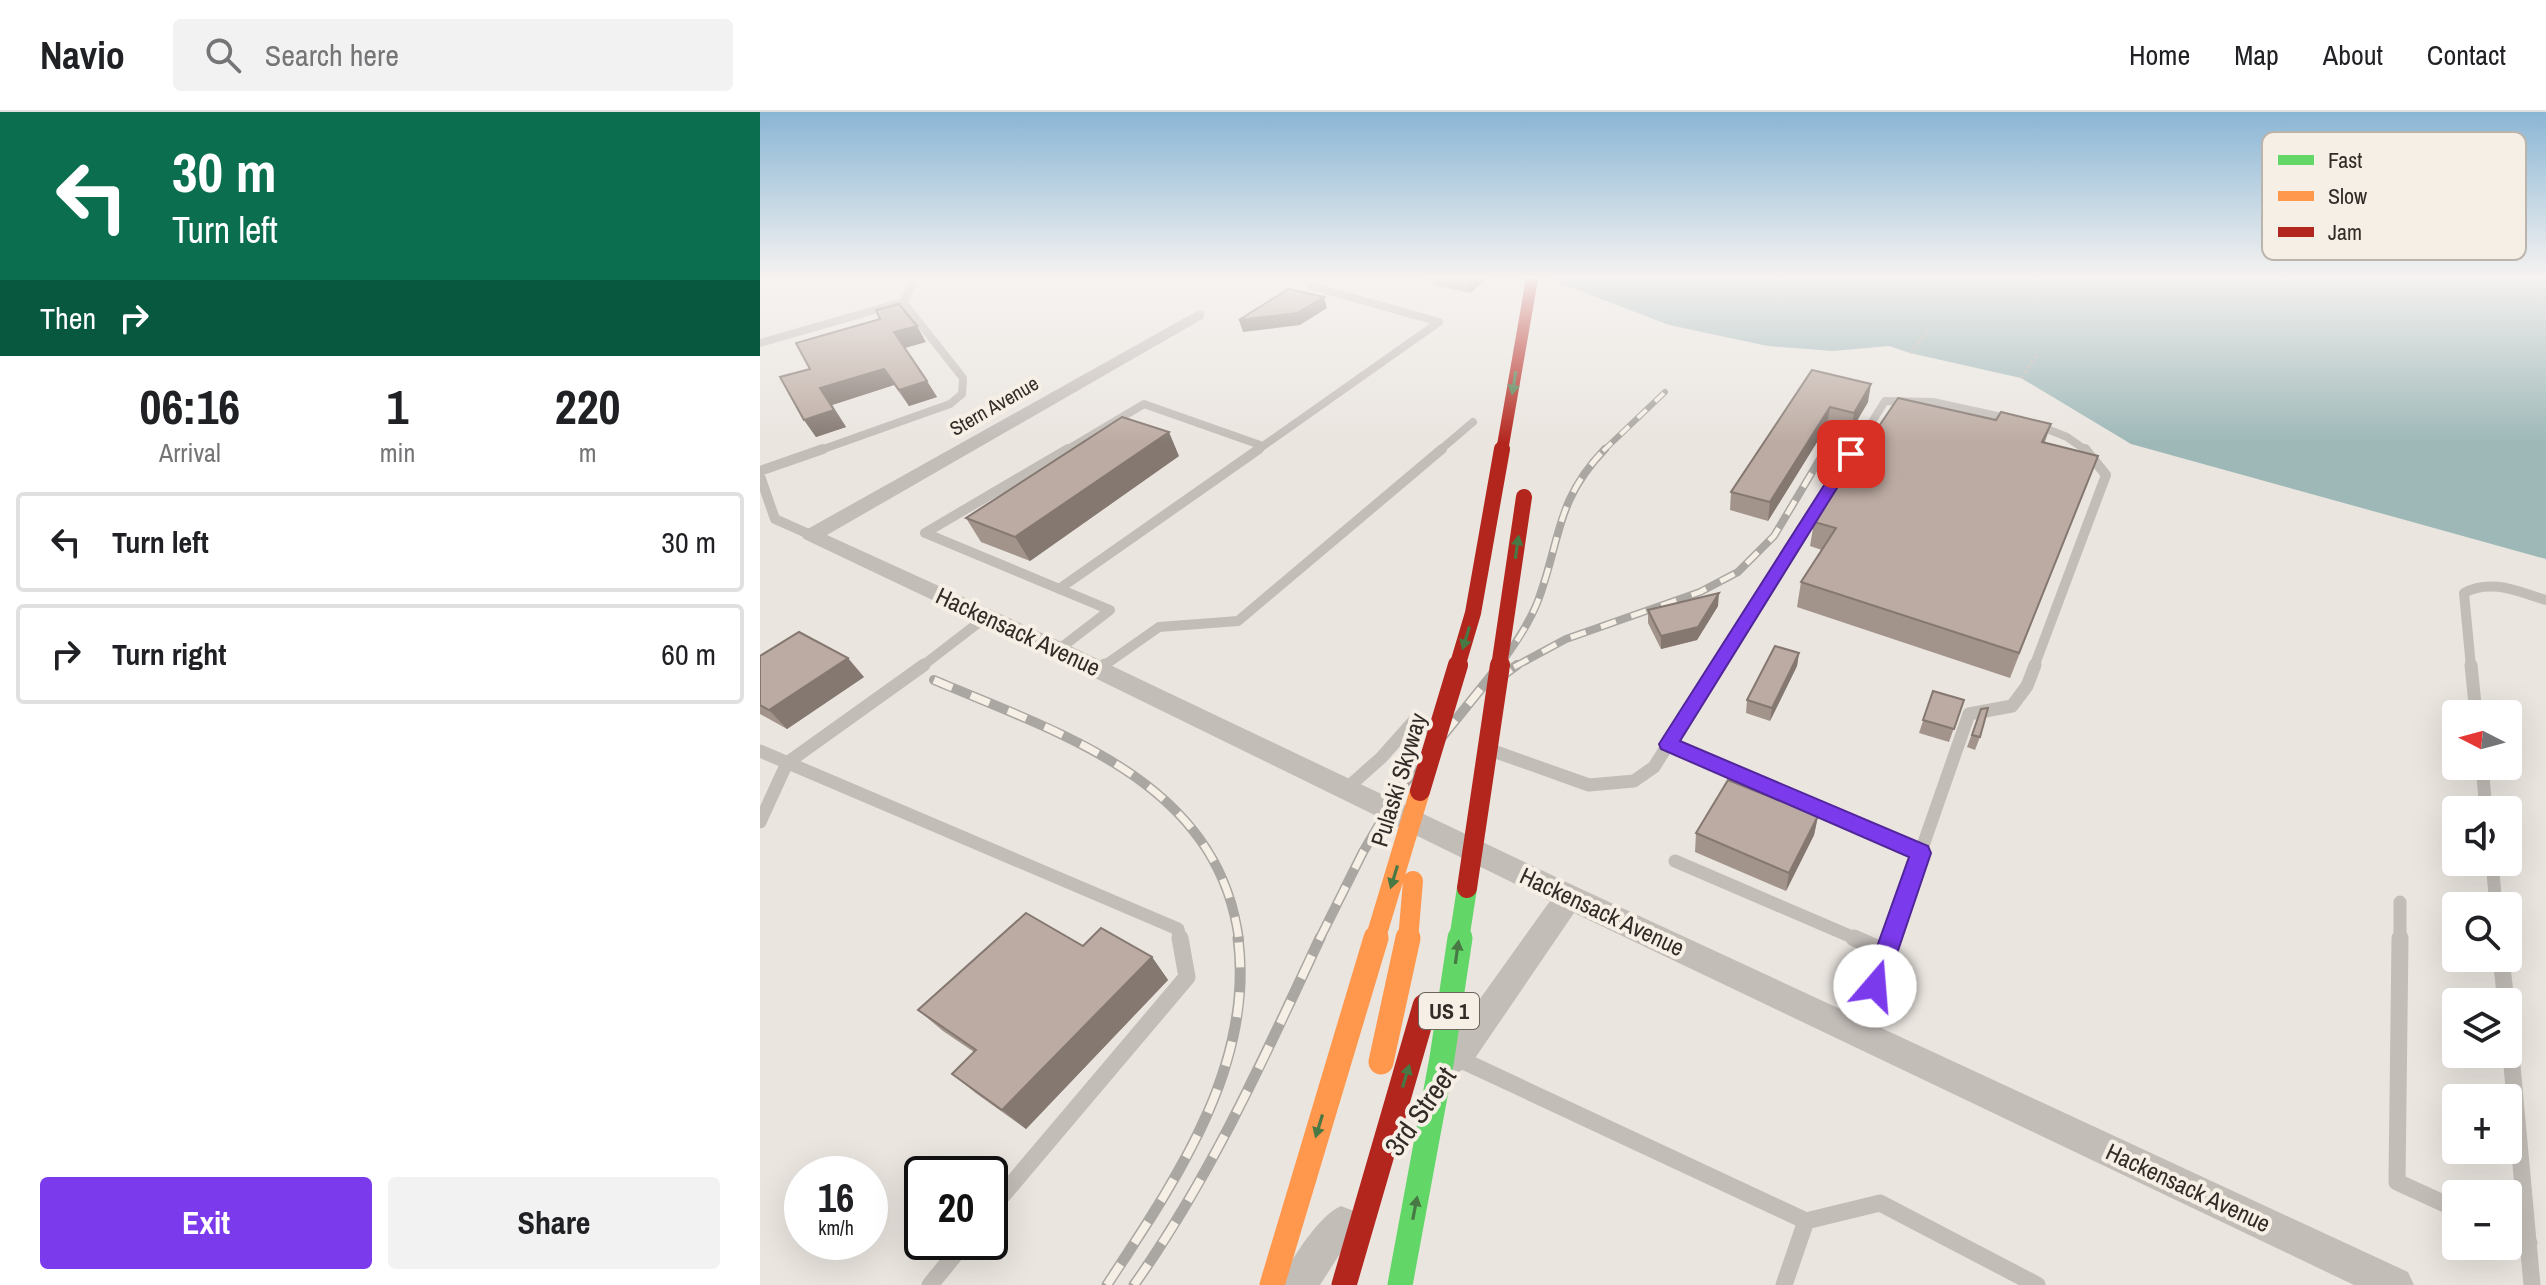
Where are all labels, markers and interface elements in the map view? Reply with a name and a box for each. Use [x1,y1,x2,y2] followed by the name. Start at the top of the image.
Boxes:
[173,19,733,91] search box
[40,30,125,81] text: Navio
[201,33,245,77] icon: search
[265,35,399,75] text: Search here
[2129,36,2190,74] text: Home
[2234,36,2279,74] text: Map
[2323,36,2383,74] text: About
[2427,36,2506,74] text: Contact
[2262,132,2526,260] legend
[172,134,277,209] text: 30 m
[40,144,144,248] icon: left
[2328,145,2362,175] text: Fast
[2328,181,2367,211] text: Slow
[172,206,278,254] text: Turn left
[2328,217,2362,247] text: Jam
[112,296,156,340] icon: right
[40,298,96,338] text: Then
[944,369,1043,442] street label: Stern Avenue
[1507,371,1520,396] one-way arrow
[140,374,240,439] text: 06:16
[387,374,408,439] text: 1
[555,374,620,439] text: 220
[1817,420,1885,488] pin
[1829,432,1873,476] icon: arrive
[159,435,221,470] text: Arrival
[380,435,415,470] text: min
[579,435,597,470] text: m
[44,520,88,564] icon: left
[112,522,209,562] text: Turn left
[661,522,716,562] text: 30 m
[1511,534,1524,559] one-way arrow
[931,579,1106,683] street label: Hackensack Avenue
[1459,627,1472,651] one-way arrow
[44,632,88,676] icon: right
[112,634,226,674] text: Turn right
[661,634,716,674] text: 60 m
[2442,700,2522,780] north arrow
[2442,700,2522,1260] map controls
[1363,709,1434,850] street label: Pulaski Skyway
[2442,796,2522,876] button: sound
[1515,859,1690,963] street label: Hackensack Avenue
[1387,866,1400,890] one-way arrow
[2442,892,2522,972] button: search
[1451,939,1464,964] one-way arrow
[1833,944,1917,1028] position arrow
[2442,988,2522,1068] button: layers
[1419,993,1479,1029] road number: US 1
[1376,1059,1464,1163] street label: 3rd Street
[1400,1064,1413,1088] one-way arrow
[2442,1084,2522,1164] button: +
[1312,1115,1325,1139] one-way arrow
[2101,1135,2276,1239] street label: Hackensack Avenue
[904,1156,1008,1260] speed limit sign: 20
[818,1171,854,1224] text: 16
[40,1177,372,1269] button: Exit
[388,1177,720,1269] button: Share
[2442,1180,2522,1260] button: −
[1410,1196,1422,1221] one-way arrow
[818,1214,854,1241] text: km/h

